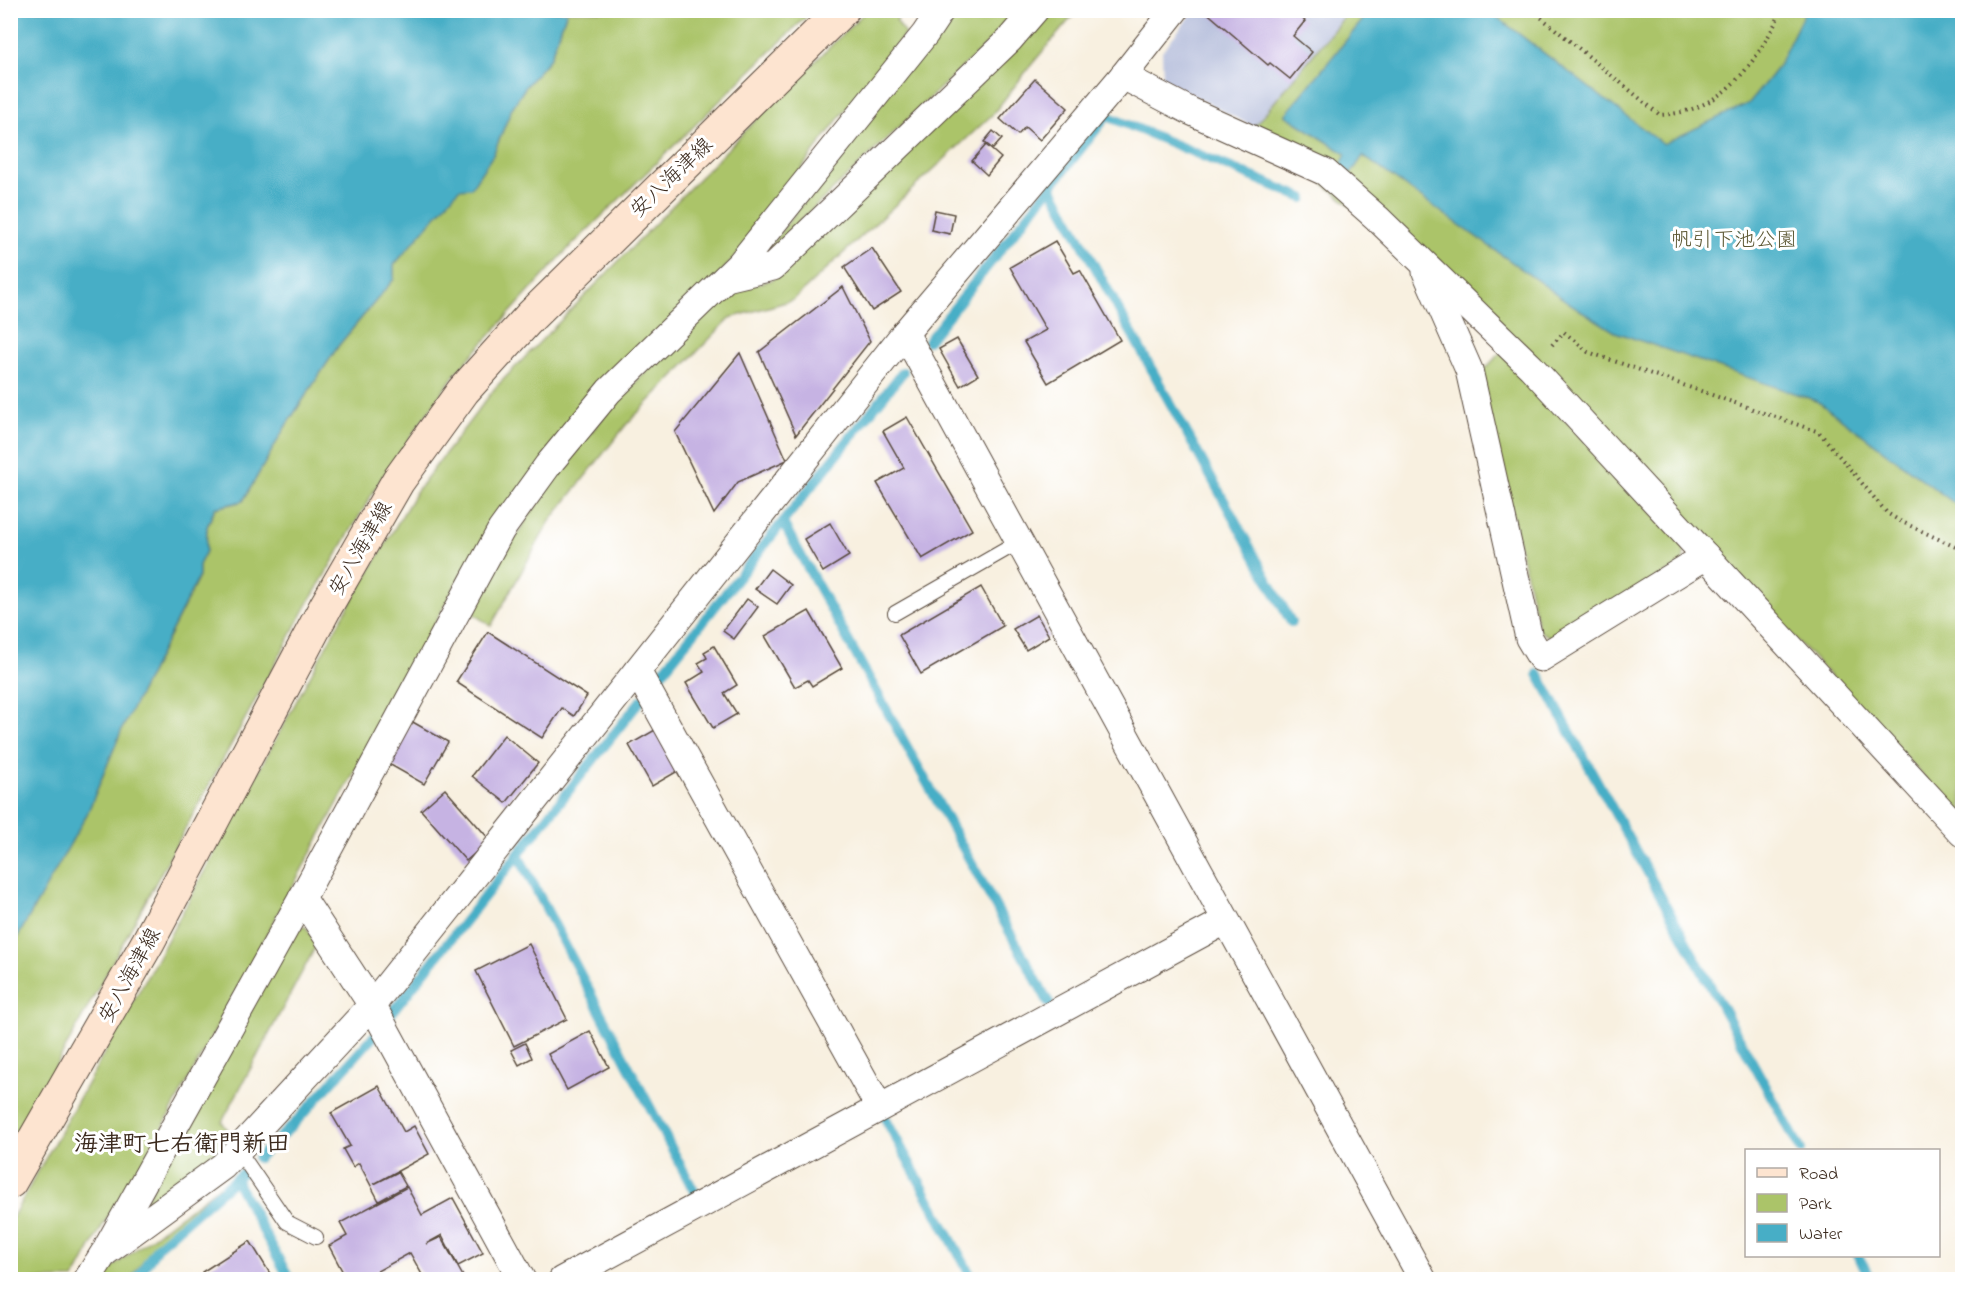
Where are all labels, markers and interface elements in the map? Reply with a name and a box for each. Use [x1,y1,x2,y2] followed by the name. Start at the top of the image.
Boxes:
[624,131,721,226] street label: 安八海津線
[1671,226,1797,256] park label: 帆引下池公園
[322,496,401,602] street label: 安八海津線
[92,923,169,1029] street label: 安八海津線
[74,1128,290,1163] district label: 海津町七右衛門新田
[1745,1149,1940,1257] legend
[1799,1162,1838,1188] text: Road
[1799,1192,1832,1218] text: Park
[1799,1222,1843,1248] text: Water

